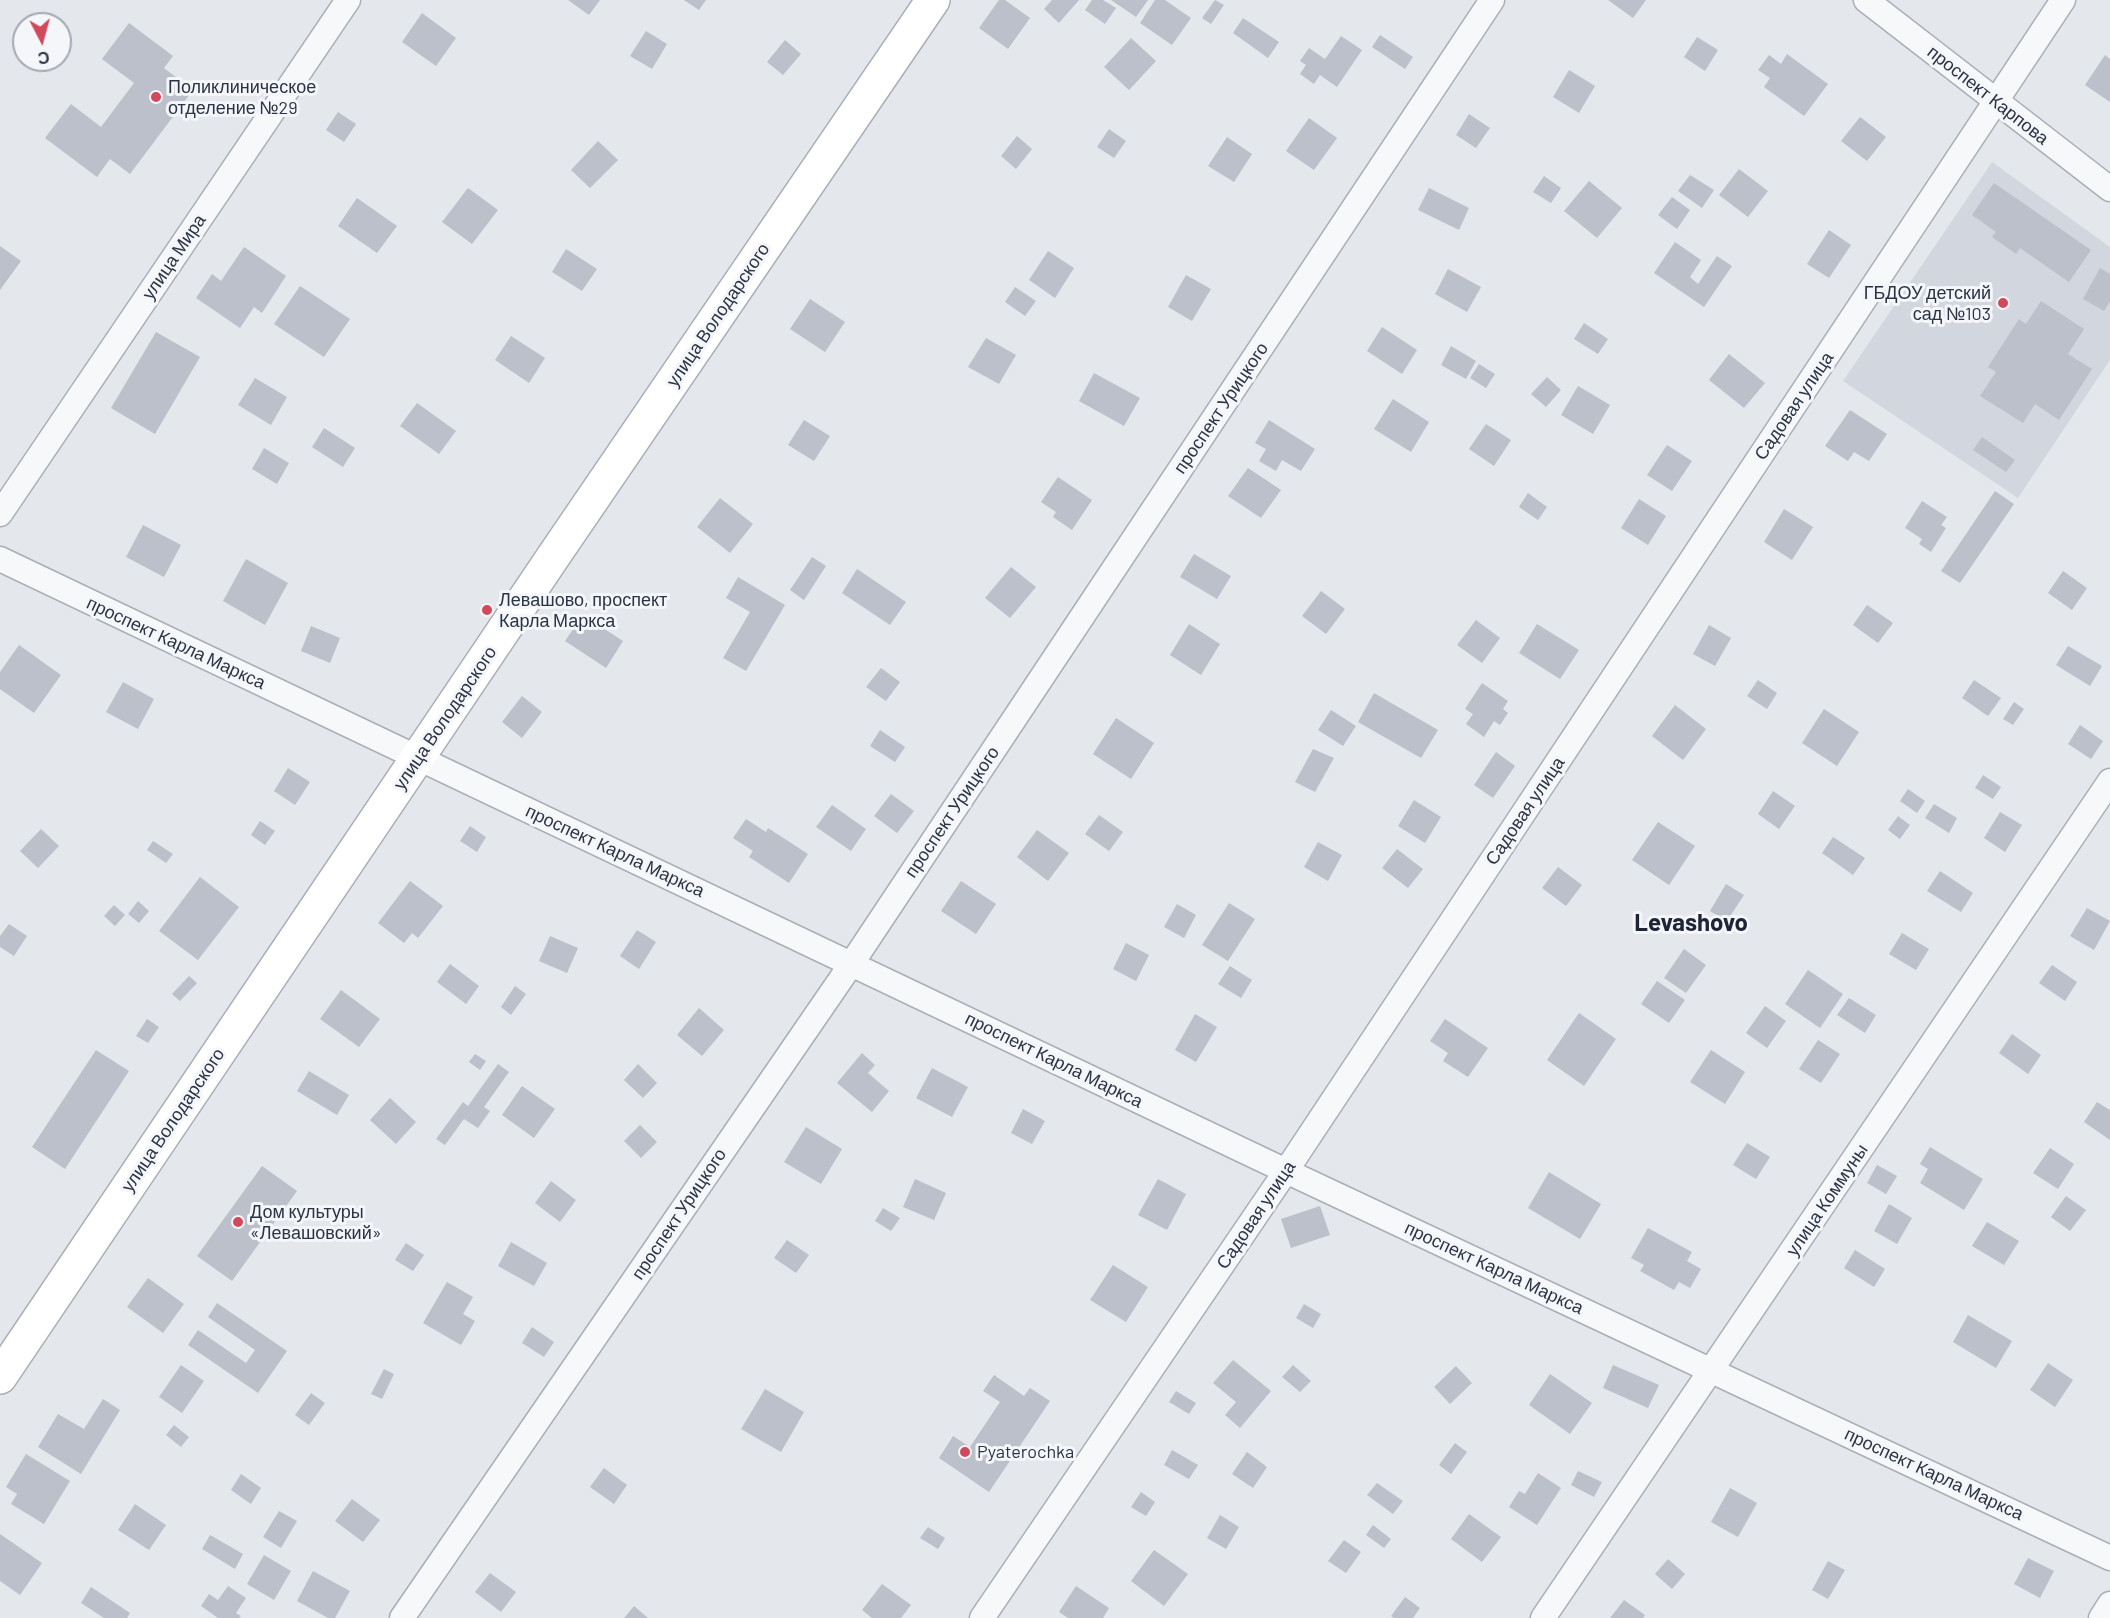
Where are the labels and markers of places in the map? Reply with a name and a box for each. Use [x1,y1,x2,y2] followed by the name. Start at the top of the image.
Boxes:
[168,76,316,118] place label: Поликлиническое отделение №29
[149,90,163,104] marker: Поликлиническое отделение №29
[1864,282,1991,324] place label: ГБДОУ детский сад №103
[1996,296,2010,310] marker: ГБДОУ детский сад №103
[499,589,667,632] place label: Левашово, проспект Карла Маркса
[480,603,494,617] marker: Левашово, проспект Карла Маркса
[250,1201,381,1244] place label: Дом культуры «Левашовский»
[231,1215,245,1229] marker: Дом культуры «Левашовский»
[977,1441,1074,1463] place label: Pyaterochka
[958,1445,972,1459] marker: Pyaterochka

